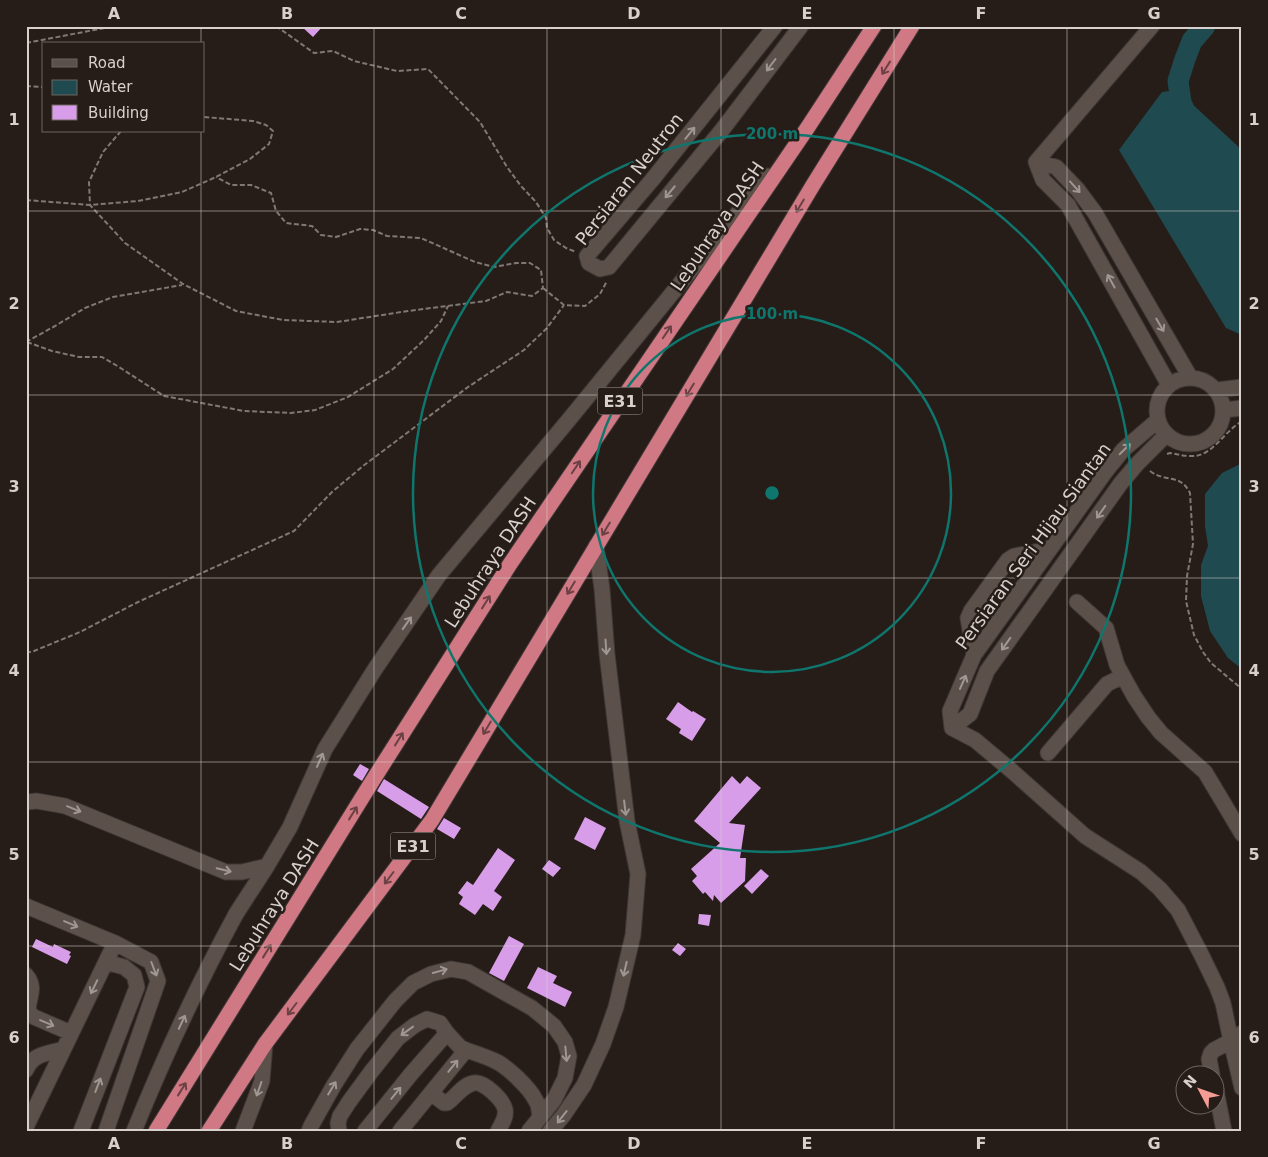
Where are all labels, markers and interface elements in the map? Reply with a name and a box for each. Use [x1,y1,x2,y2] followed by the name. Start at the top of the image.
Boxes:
[108,4,121,23] text: A
[281,4,293,23] text: B
[455,4,467,23] text: C
[627,4,641,23] text: D
[802,4,812,23] text: E
[976,4,986,23] text: F
[1147,4,1161,23] text: G
[42,42,205,132] legend
[88,54,126,72] text: Road
[766,58,777,71] one-way arrow
[881,60,891,74] one-way arrow
[88,78,133,96] text: Water
[88,104,149,122] text: Building
[571,109,687,249] street label: Persiaran Neutron
[8,110,20,129] text: 1
[1248,110,1260,129] text: 1
[746,125,798,143] text: 200 m
[684,127,695,140] one-way arrow
[666,157,768,295] street label: Lebuhraya DASH
[1069,181,1081,194] one-way arrow
[665,186,676,199] one-way arrow
[795,198,805,212] one-way arrow
[1106,274,1116,289] one-way arrow
[8,294,20,313] text: 2
[1248,294,1260,313] text: 2
[746,305,798,323] text: 100 m
[1156,318,1166,332] one-way arrow
[662,325,673,339] one-way arrow
[684,382,694,396] one-way arrow
[598,388,642,414] road number: E31
[951,439,1115,653] street label: Persiaran Seri Hijau Siantan
[1119,443,1131,455] one-way arrow
[571,460,581,474] one-way arrow
[8,477,20,496] text: 3
[1248,477,1260,496] text: 3
[763,484,781,502] centre of rings
[440,493,540,631] street label: Lebuhraya DASH
[1096,505,1106,519] one-way arrow
[601,522,611,536] one-way arrow
[565,581,575,595] one-way arrow
[481,595,491,609] one-way arrow
[402,616,412,630] one-way arrow
[1001,637,1012,651] one-way arrow
[602,639,611,655] one-way arrow
[8,661,20,680] text: 4
[1248,661,1260,680] text: 4
[958,675,968,690] one-way arrow
[482,720,492,734] one-way arrow
[394,732,404,746] one-way arrow
[315,753,325,768] one-way arrow
[620,800,630,816] one-way arrow
[66,805,81,815] one-way arrow
[347,806,358,820] one-way arrow
[390,832,436,859] road number: E31
[225,835,323,975] street label: Lebuhraya DASH
[8,845,20,864] text: 5
[1248,845,1260,864] text: 5
[216,866,232,875] one-way arrow
[383,871,394,884] one-way arrow
[63,920,78,930] one-way arrow
[263,945,273,959] one-way arrow
[620,960,629,976] one-way arrow
[150,961,159,976] one-way arrow
[432,966,448,976] one-way arrow
[88,979,98,994] one-way arrow
[287,1002,297,1016] one-way arrow
[178,1015,187,1030] one-way arrow
[39,1018,54,1028] one-way arrow
[400,1026,414,1036] one-way arrow
[8,1028,20,1047] text: 6
[1248,1028,1260,1047] text: 6
[562,1046,571,1062] one-way arrow
[448,1060,459,1073] one-way arrow
[1176,1064,1226,1114] north arrow
[1180,1072,1200,1091] text: N
[94,1078,103,1093] one-way arrow
[254,1080,263,1096] one-way arrow
[327,1080,337,1095] one-way arrow
[177,1083,187,1097] one-way arrow
[390,1087,401,1100] one-way arrow
[557,1110,568,1123] one-way arrow
[108,1134,121,1153] text: A
[281,1134,293,1153] text: B
[455,1134,467,1153] text: C
[627,1134,641,1153] text: D
[802,1134,812,1153] text: E
[976,1134,986,1153] text: F
[1147,1134,1161,1153] text: G

